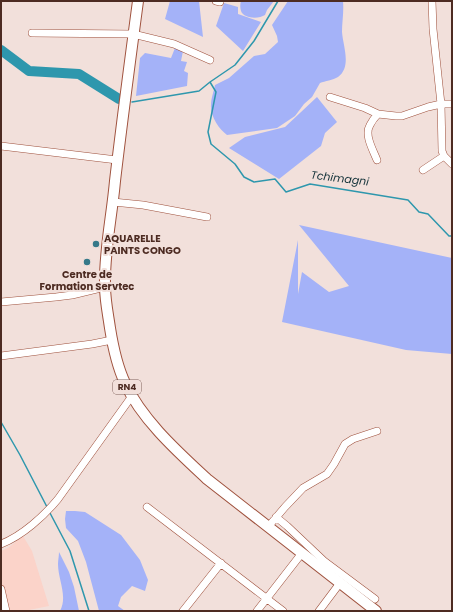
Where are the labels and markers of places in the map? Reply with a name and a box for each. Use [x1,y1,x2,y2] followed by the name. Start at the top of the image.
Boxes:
[104,231,181,258] place label: AQUARELLE PAINTS CONGO
[91,239,101,249] marker: AQUARELLE PAINTS CONGO
[82,257,92,267] marker: Centre de Formation Servtec
[40,267,134,294] place label: Centre de Formation Servtec

